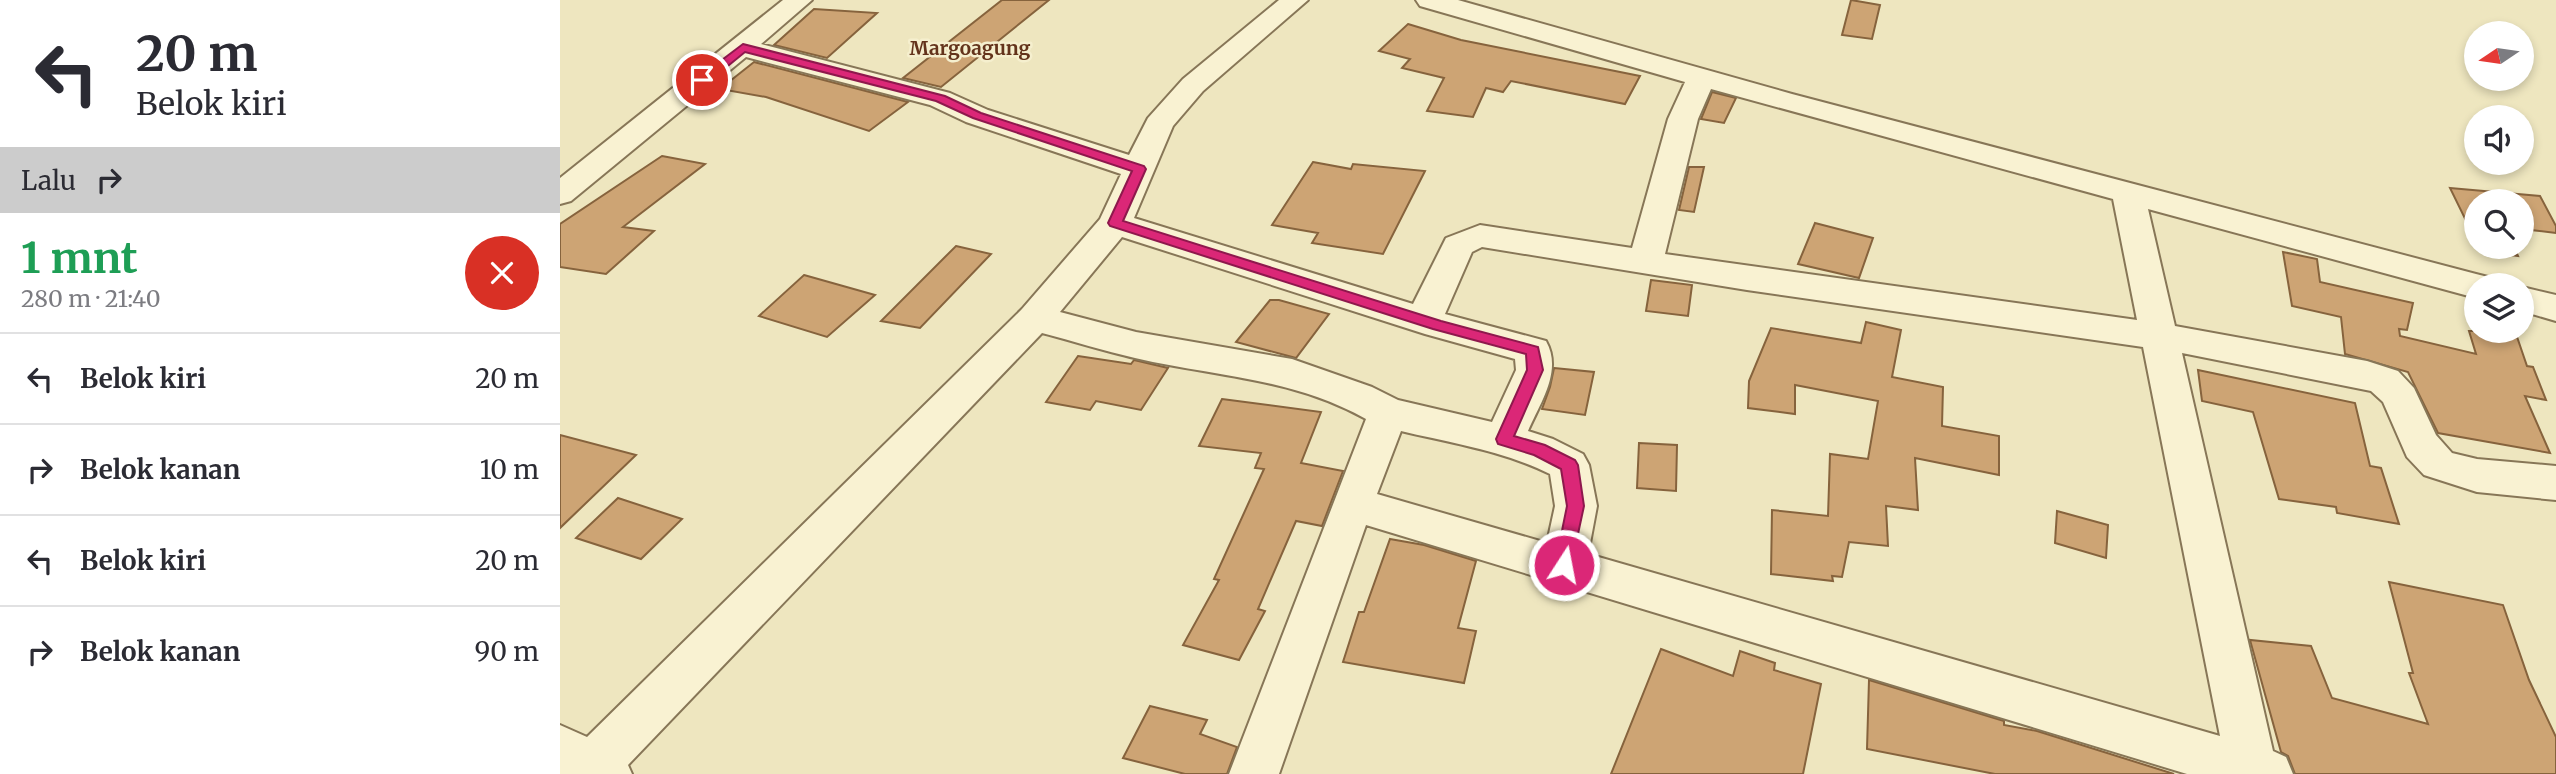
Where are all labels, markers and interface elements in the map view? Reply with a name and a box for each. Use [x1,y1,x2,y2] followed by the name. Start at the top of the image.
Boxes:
[2464,21,2534,91] north arrow
[2464,21,2534,343] map controls
[136,23,257,84] text: 20 m
[21,28,112,119] icon: left
[910,36,1031,60] district label: Margoagung
[672,50,732,110] pin
[683,61,721,99] icon: arrive
[136,84,287,124] text: Belok kiri
[2464,105,2534,175] button: sound
[90,161,128,199] icon: right
[21,164,76,197] text: Lalu
[2464,189,2534,259] button: search
[21,232,138,284] text: 1 mnt
[465,236,539,310] button: close
[2464,273,2534,343] button: layers
[21,284,161,313] text: 280 m · 21:40
[21,360,59,398] icon: left
[80,362,206,395] text: Belok kiri
[475,362,539,395] text: 20 m
[21,451,59,489] icon: right
[80,453,240,486] text: Belok kanan
[480,453,539,486] text: 10 m
[1527,528,1601,602] position arrow
[21,542,59,580] icon: left
[80,544,206,577] text: Belok kiri
[475,544,539,577] text: 20 m
[21,633,59,671] icon: right
[80,635,240,668] text: Belok kanan
[475,635,539,668] text: 90 m

